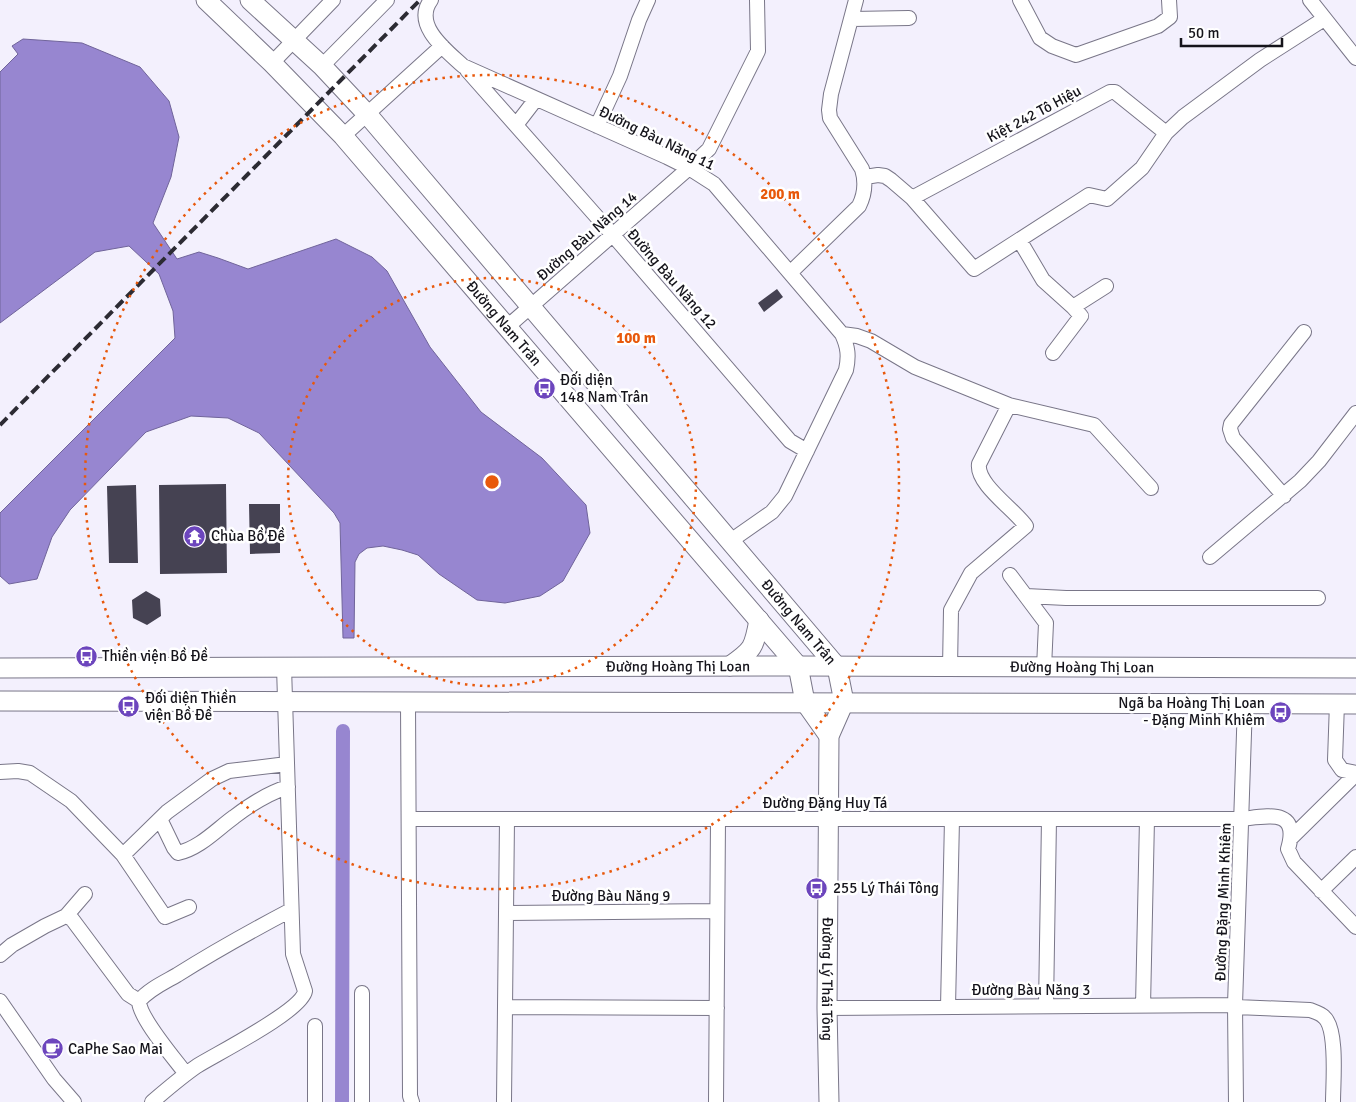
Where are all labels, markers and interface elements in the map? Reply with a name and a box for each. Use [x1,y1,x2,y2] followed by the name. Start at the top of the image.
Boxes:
[1181,15,1282,47] scale bar
[1188,24,1219,42] text: 50 m
[984,82,1084,146] street label: Kiệt 242 Tô Hiệu
[596,102,718,174] street label: Đường Bàu Năng 11
[760,185,800,203] text: 200 m
[533,188,641,284] street label: Đường Bàu Năng 14
[624,225,720,333] street label: Đường Bàu Năng 12
[462,277,545,370] street label: Đường Nam Trân
[616,329,656,347] text: 100 m
[560,371,649,406] place label: Đối diện 148 Nam Trân
[532,377,556,401] bus stop icon: Đối diện 148 Nam Trân
[483,473,501,491] centre of rings
[183,524,207,548] temple icon: Chùa Bồ Đề
[211,527,285,545] place label: Chùa Bồ Đề
[757,575,840,668] street label: Đường Nam Trân
[74,644,98,668] bus stop icon: Thiền viện Bồ Đề
[102,647,208,665] place label: Thiền viện Bồ Đề
[606,657,750,675] street label: Đường Hoàng Thị Loan
[1010,658,1154,676] street label: Đường Hoàng Thị Loan
[145,689,236,724] place label: Đối diện Thiền viện Bồ Đề
[1118,694,1265,729] place label: Ngã ba Hoàng Thị Loan - Đặng Minh Khiêm
[117,695,141,719] bus stop icon: Đối diện Thiền viện Bồ Đề
[1269,700,1293,724] bus stop icon: Ngã ba Hoàng Thị Loan - Đặng Minh Khiêm
[763,794,887,812] street label: Đường Đặng Huy Tá
[1211,822,1235,982] street label: Đường Đặng Minh Khiêm
[805,876,829,900] bus stop icon: 255 Lý Thái Tông
[833,879,939,897] place label: 255 Lý Thái Tông
[552,887,670,905] street label: Đường Bàu Năng 9
[818,917,837,1041] street label: Đường Lý Thái Tông
[972,981,1090,999] street label: Đường Bàu Năng 3
[40,1037,64,1061] cafe icon: CaPhe Sao Mai
[68,1040,163,1058] place label: CaPhe Sao Mai

